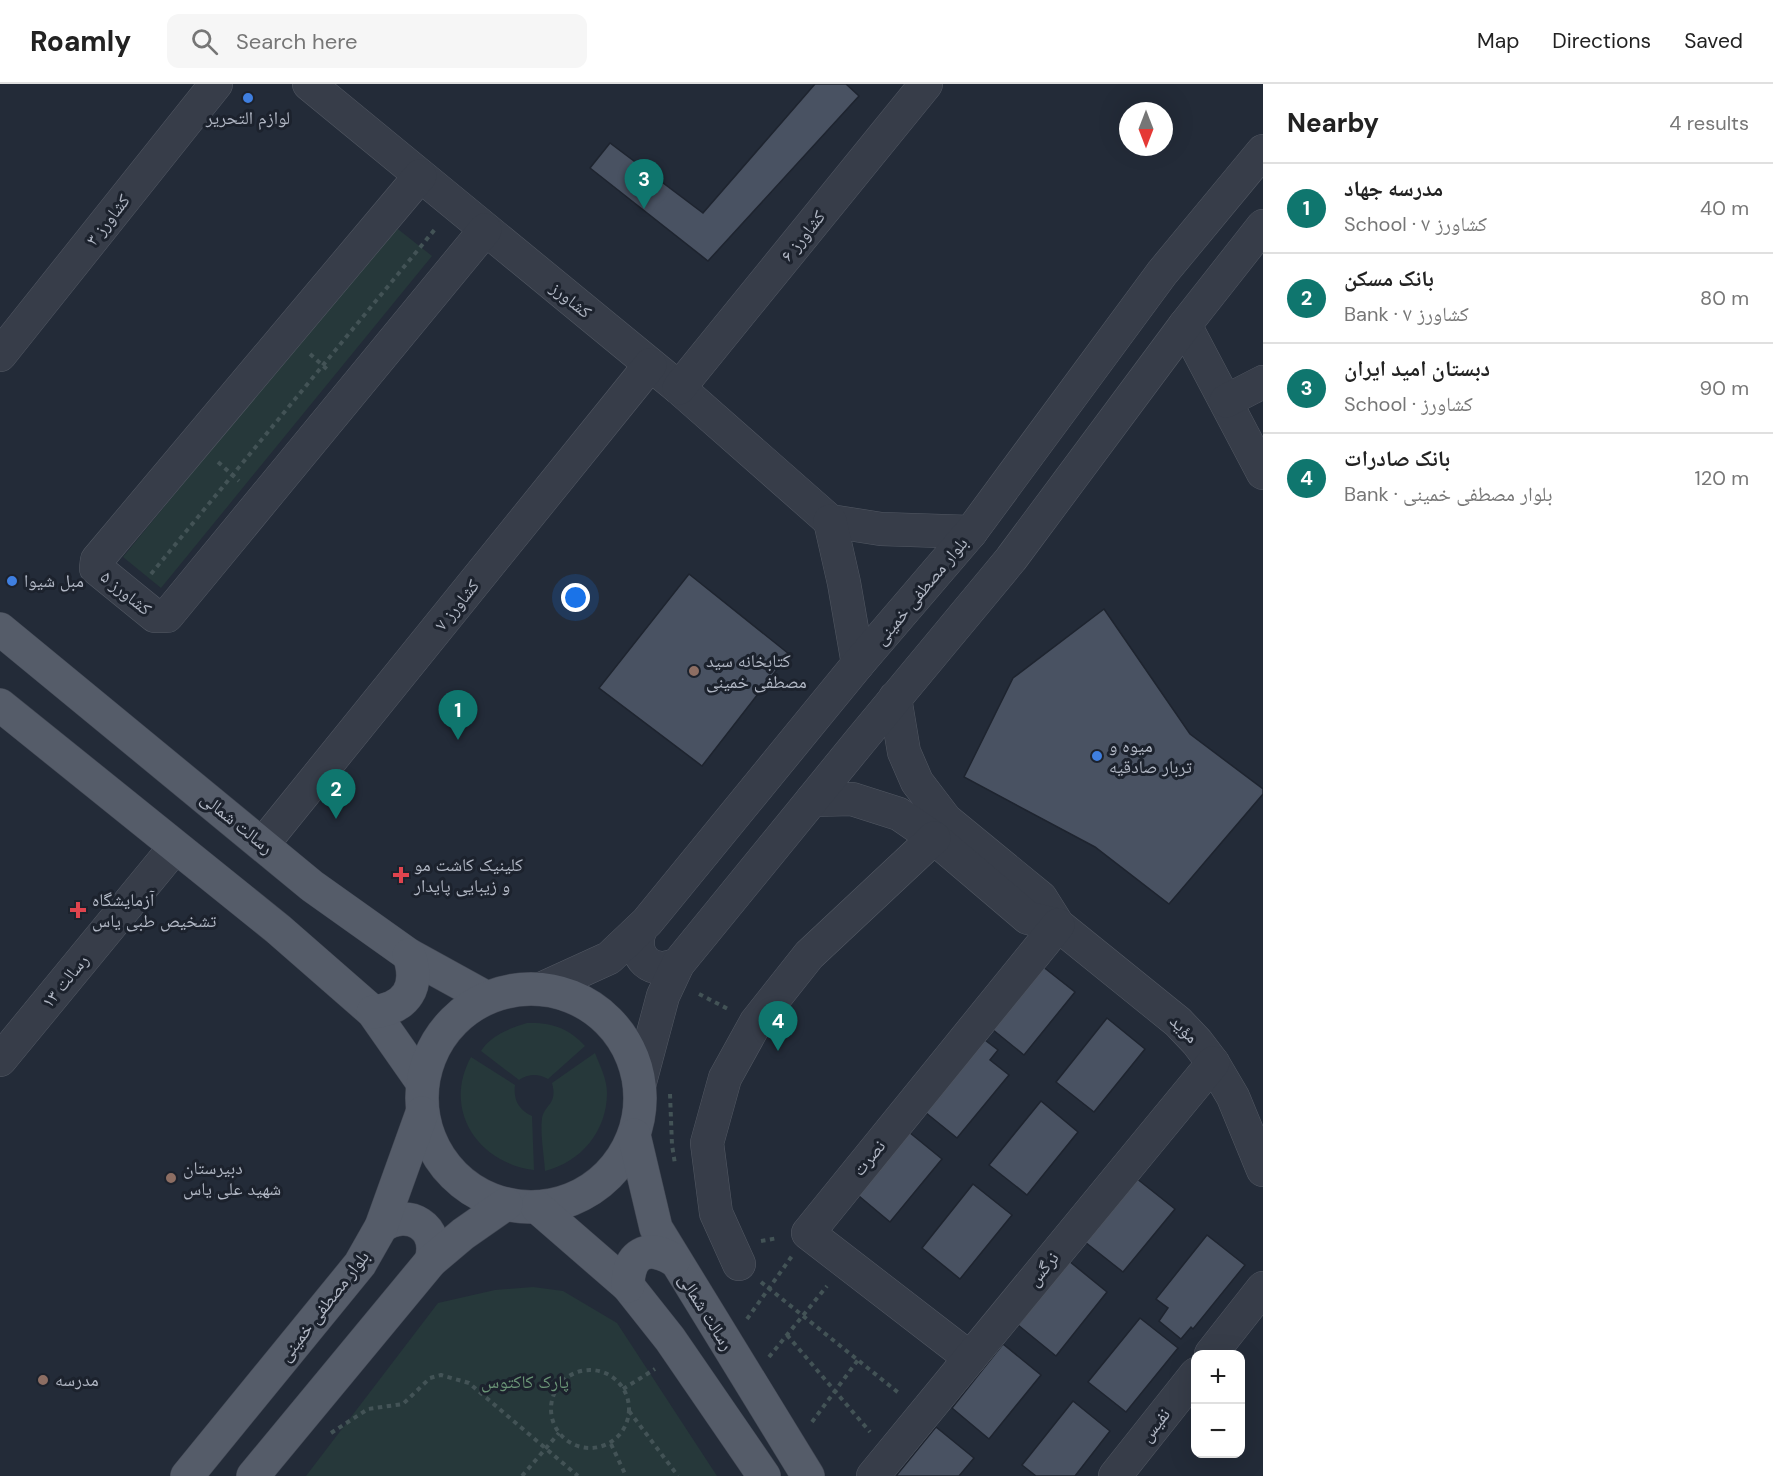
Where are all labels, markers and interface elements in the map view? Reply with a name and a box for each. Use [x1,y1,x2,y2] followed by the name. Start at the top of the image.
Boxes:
[167,14,587,68] search box
[30,23,131,60] text: Roamly
[188,25,221,58] icon: search
[236,27,357,56] text: Search here
[1477,27,1519,55] text: Map
[1552,27,1651,55] text: Directions
[1684,27,1743,55] text: Saved
[241,91,255,105] marker: لوازم التحریر
[1119,102,1173,156] north arrow
[205,106,290,130] place label: لوازم التحریر
[1287,106,1379,140] text: Nearby
[1669,110,1749,136] text: 4 results
[624,160,664,209] pin: 3
[1344,174,1443,203] text: مدرسه جهاد
[80,189,136,251] street label: کشاورز ۳
[1303,195,1310,221] text: 1
[1700,195,1749,221] text: 40 m
[775,205,831,267] street label: کشاورز ۶
[1344,211,1487,237] text: School · کشاورز ۷
[1344,264,1434,293] text: بانک مسکن
[545,275,597,324] street label: کشاورز
[1301,285,1312,311] text: 2
[1700,285,1749,311] text: 80 m
[1344,301,1469,327] text: Bank · کشاورز ۷
[1344,354,1490,383] text: دبستان امید ایران
[1300,375,1313,401] text: 3
[1700,375,1749,401] text: 90 m
[1344,391,1473,417] text: School · کشاورز
[1344,444,1450,473] text: بانک صادرات
[1300,465,1313,491] text: 4
[1695,465,1749,491] text: 120 m
[1344,481,1553,507] text: Bank · بلوار مصطفی خمینی
[869,532,973,650] street label: بلوار مصطفی خمینی
[95,565,157,621] street label: کشاورز ۵
[24,569,84,593] place label: مبل شیوا
[5,574,19,588] marker: مبل شیوا
[429,574,485,636] street label: کشاورز ۷
[561,583,590,612] your location
[706,649,807,694] place label: کتابخانه سید مصطفی خمینی
[687,664,701,678] marker: کتابخانه سید مصطفی خمینی
[438,690,478,740] pin: 1
[1109,734,1192,779] place label: میوه و تربار صادقیه
[1090,749,1104,763] marker: میوه و تربار صادقیه
[316,770,356,819] pin: 2
[196,786,278,860] street label: رسالت شمالی
[413,853,523,898] place label: کلینیک کاشت مو و زیبایی پایدار
[392,866,410,884] marker: کلینیک کاشت مو و زیبایی پایدار
[92,888,216,933] place label: آزمایشگاه تشخیص طبی یاس
[69,901,87,919] marker: آزمایشگاه تشخیص طبی یاس
[36,949,94,1013] street label: رسالت ۱۳
[758,1002,798,1051] pin: 4
[1164,1009,1204,1049] street label: مؤید
[847,1135,891,1181] street label: نصرت
[183,1156,281,1201] place label: دبیرستان شهید علی یاس
[164,1171,178,1185] marker: دبیرستان شهید علی یاس
[273,1246,375,1366] street label: بلوار مصطفی خمینی
[1022,1247,1064,1291] street label: نرگس
[673,1269,739,1355] street label: رسالت شمالی
[1191,1350,1245,1458] map controls
[1191,1350,1245,1404] button: +
[55,1368,99,1392] place label: مدرسه
[481,1370,569,1394] park label: پارک کاکتوس
[36,1373,50,1387] marker: مدرسه
[1134,1403,1176,1447] street label: نفیس
[1191,1404,1245,1458] button: −

